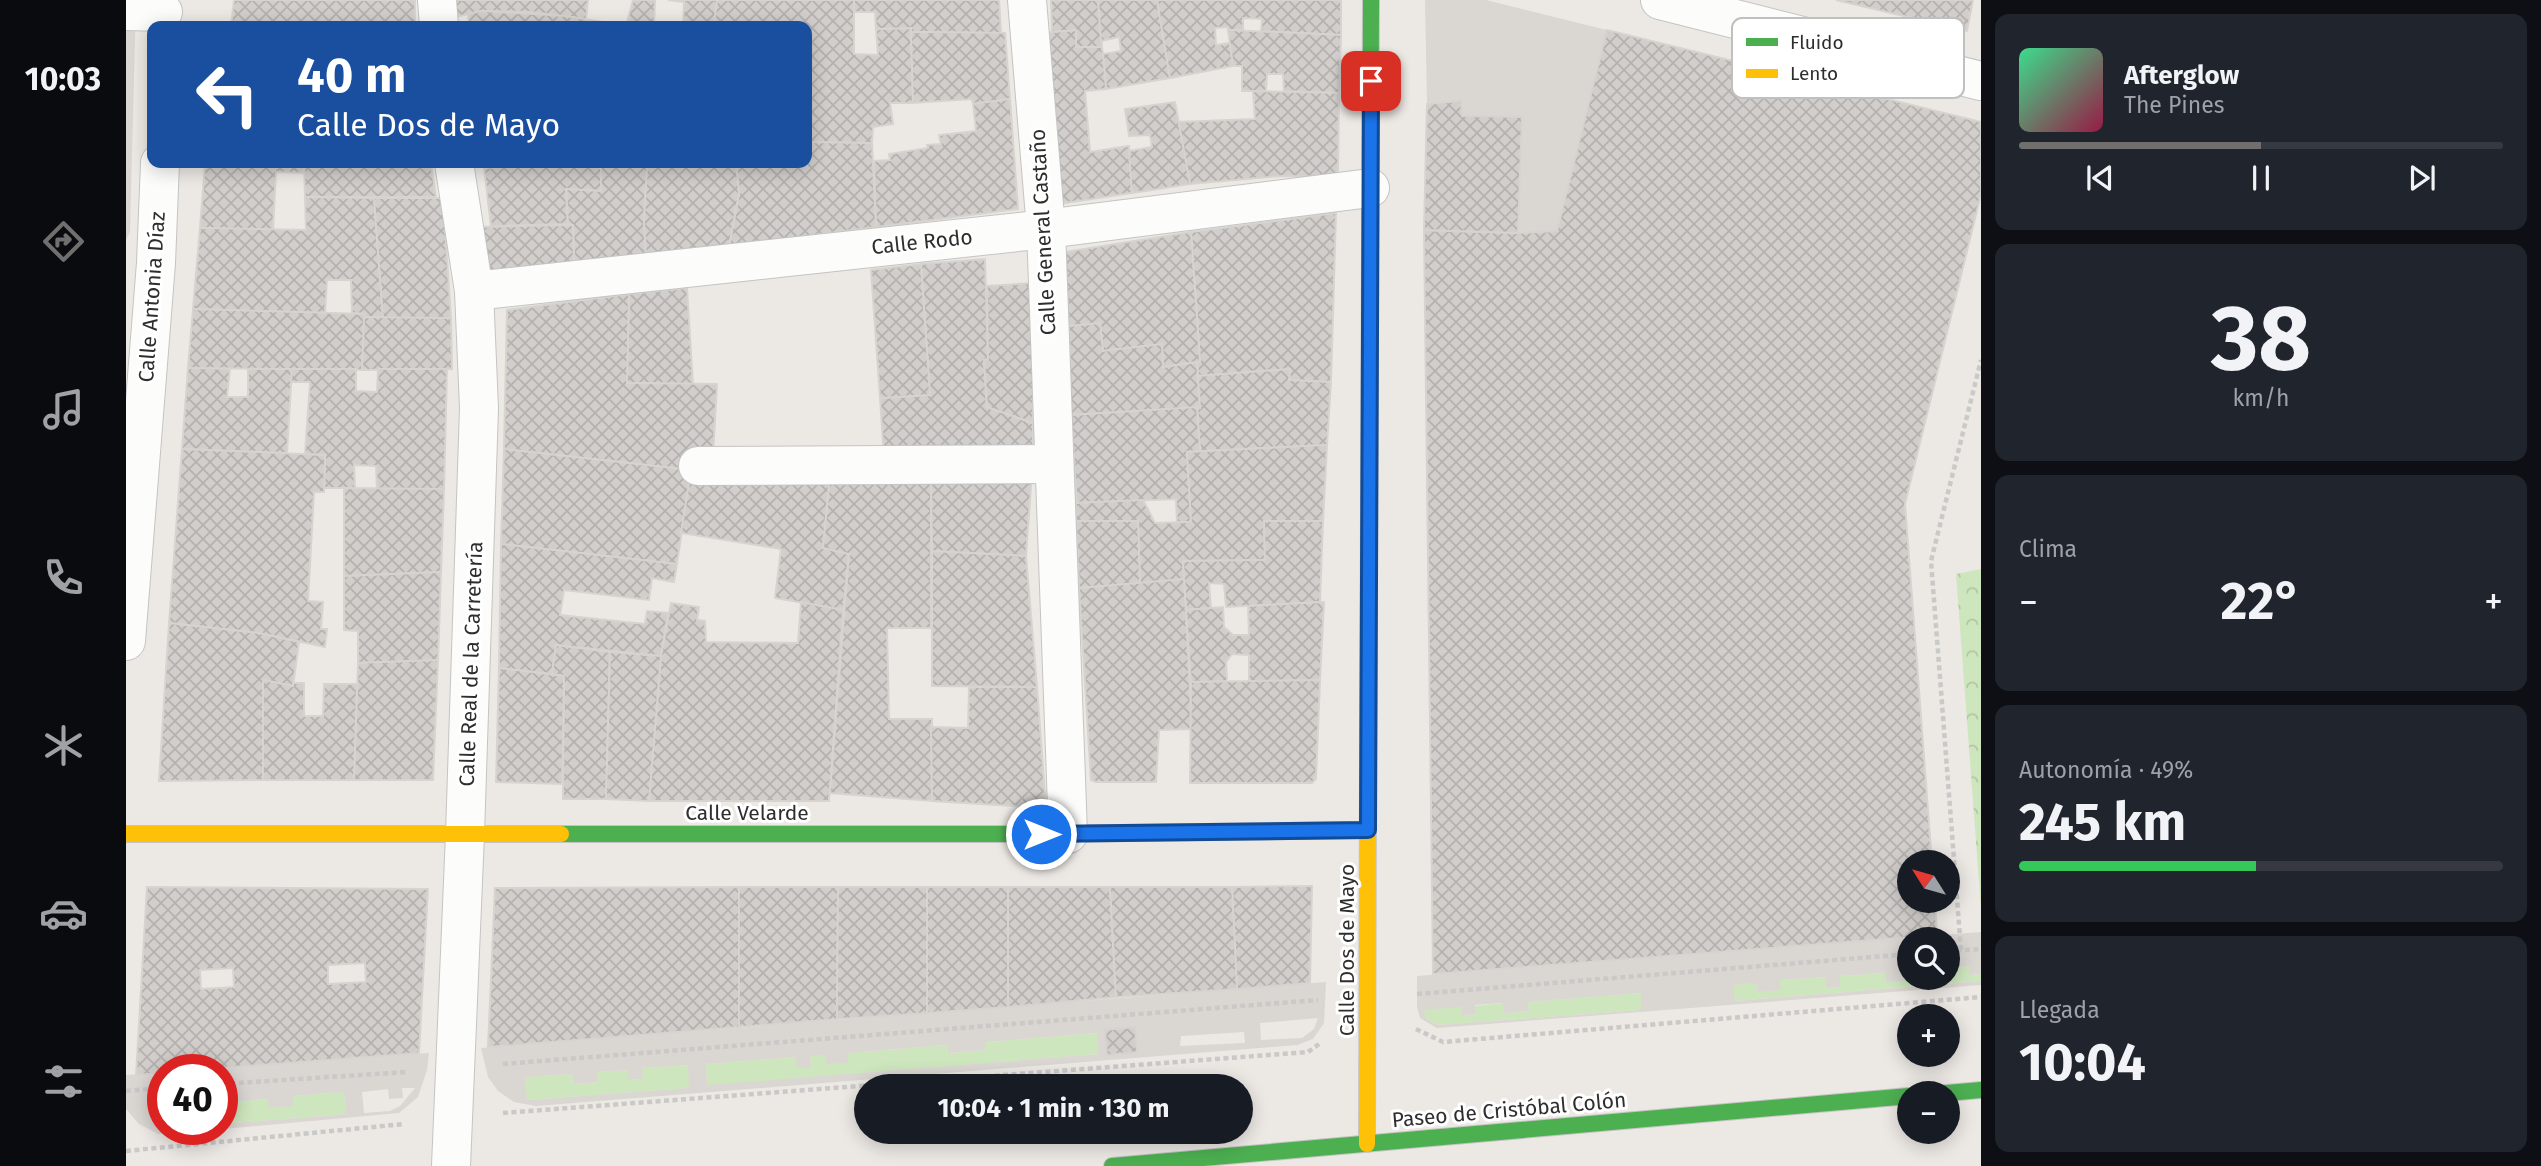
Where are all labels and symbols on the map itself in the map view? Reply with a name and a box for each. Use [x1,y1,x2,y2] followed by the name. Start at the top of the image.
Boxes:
[1732,18,1964,98] legend
[1790,31,1844,54] text: Fluido
[1341,51,1401,111] pin
[1790,62,1838,85] text: Lento
[1025,128,1061,336] street label: Calle General Castaño
[133,211,171,383] street label: Calle Antonia Díaz
[870,224,974,260] street label: Calle Rodo
[454,541,488,787] street label: Calle Real de la Carretería
[1004,797,1078,871] position arrow
[685,800,809,826] street label: Calle Velarde
[1897,850,1960,914] north arrow
[1334,864,1360,1036] street label: Calle Dos de Mayo
[147,1054,238,1145] speed limit sign: 40
[1391,1087,1627,1133] street label: Paseo de Cristóbal Colón

